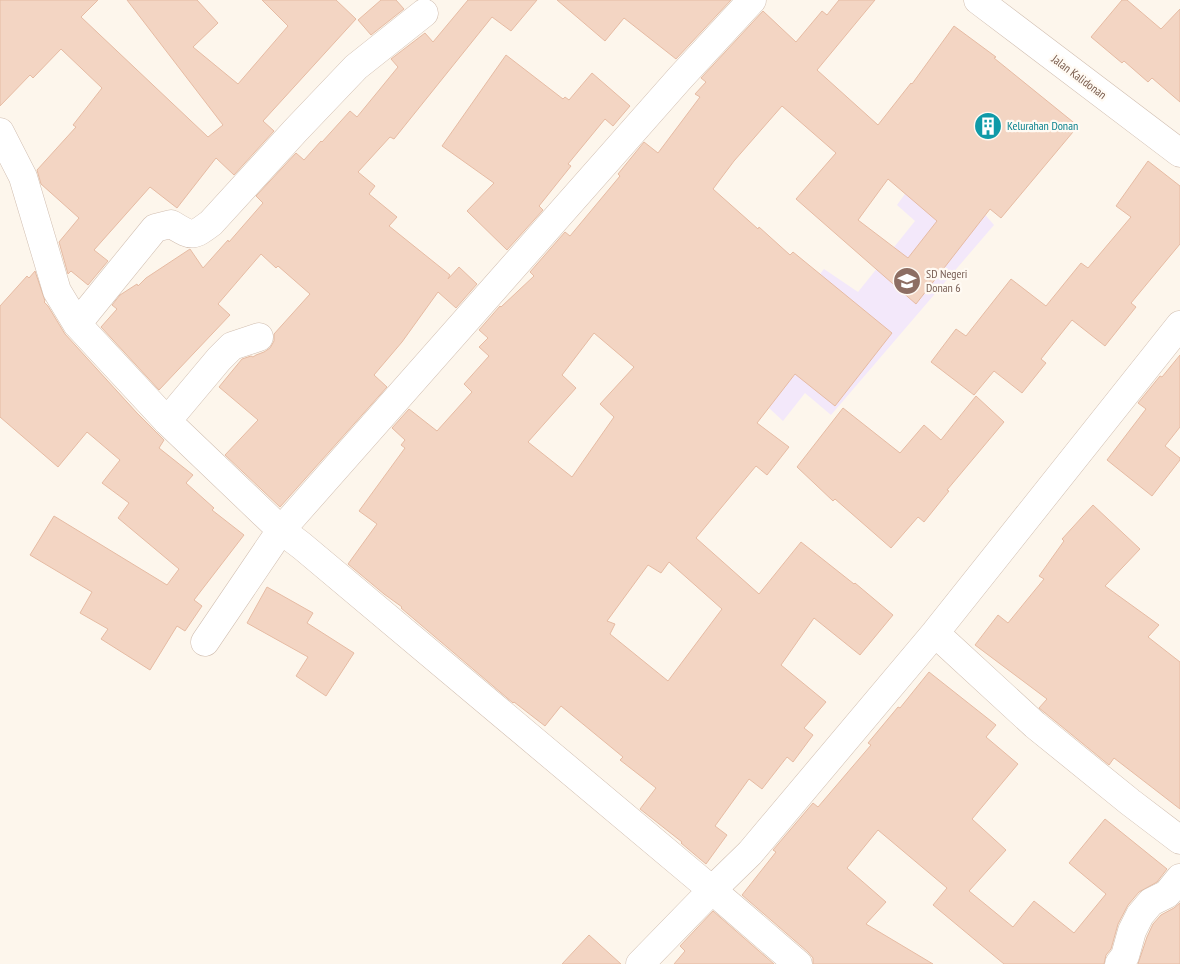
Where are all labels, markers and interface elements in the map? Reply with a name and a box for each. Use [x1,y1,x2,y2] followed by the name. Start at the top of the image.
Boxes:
[1048,51,1110,102] street label: Jalan Kalidonan
[973,111,1003,141] building icon: Kelurahan Donan
[1007,118,1078,133] place label: Kelurahan Donan
[892,266,922,296] school or university icon: SD Negeri Donan 6
[926,266,967,295] place label: SD Negeri Donan 6

